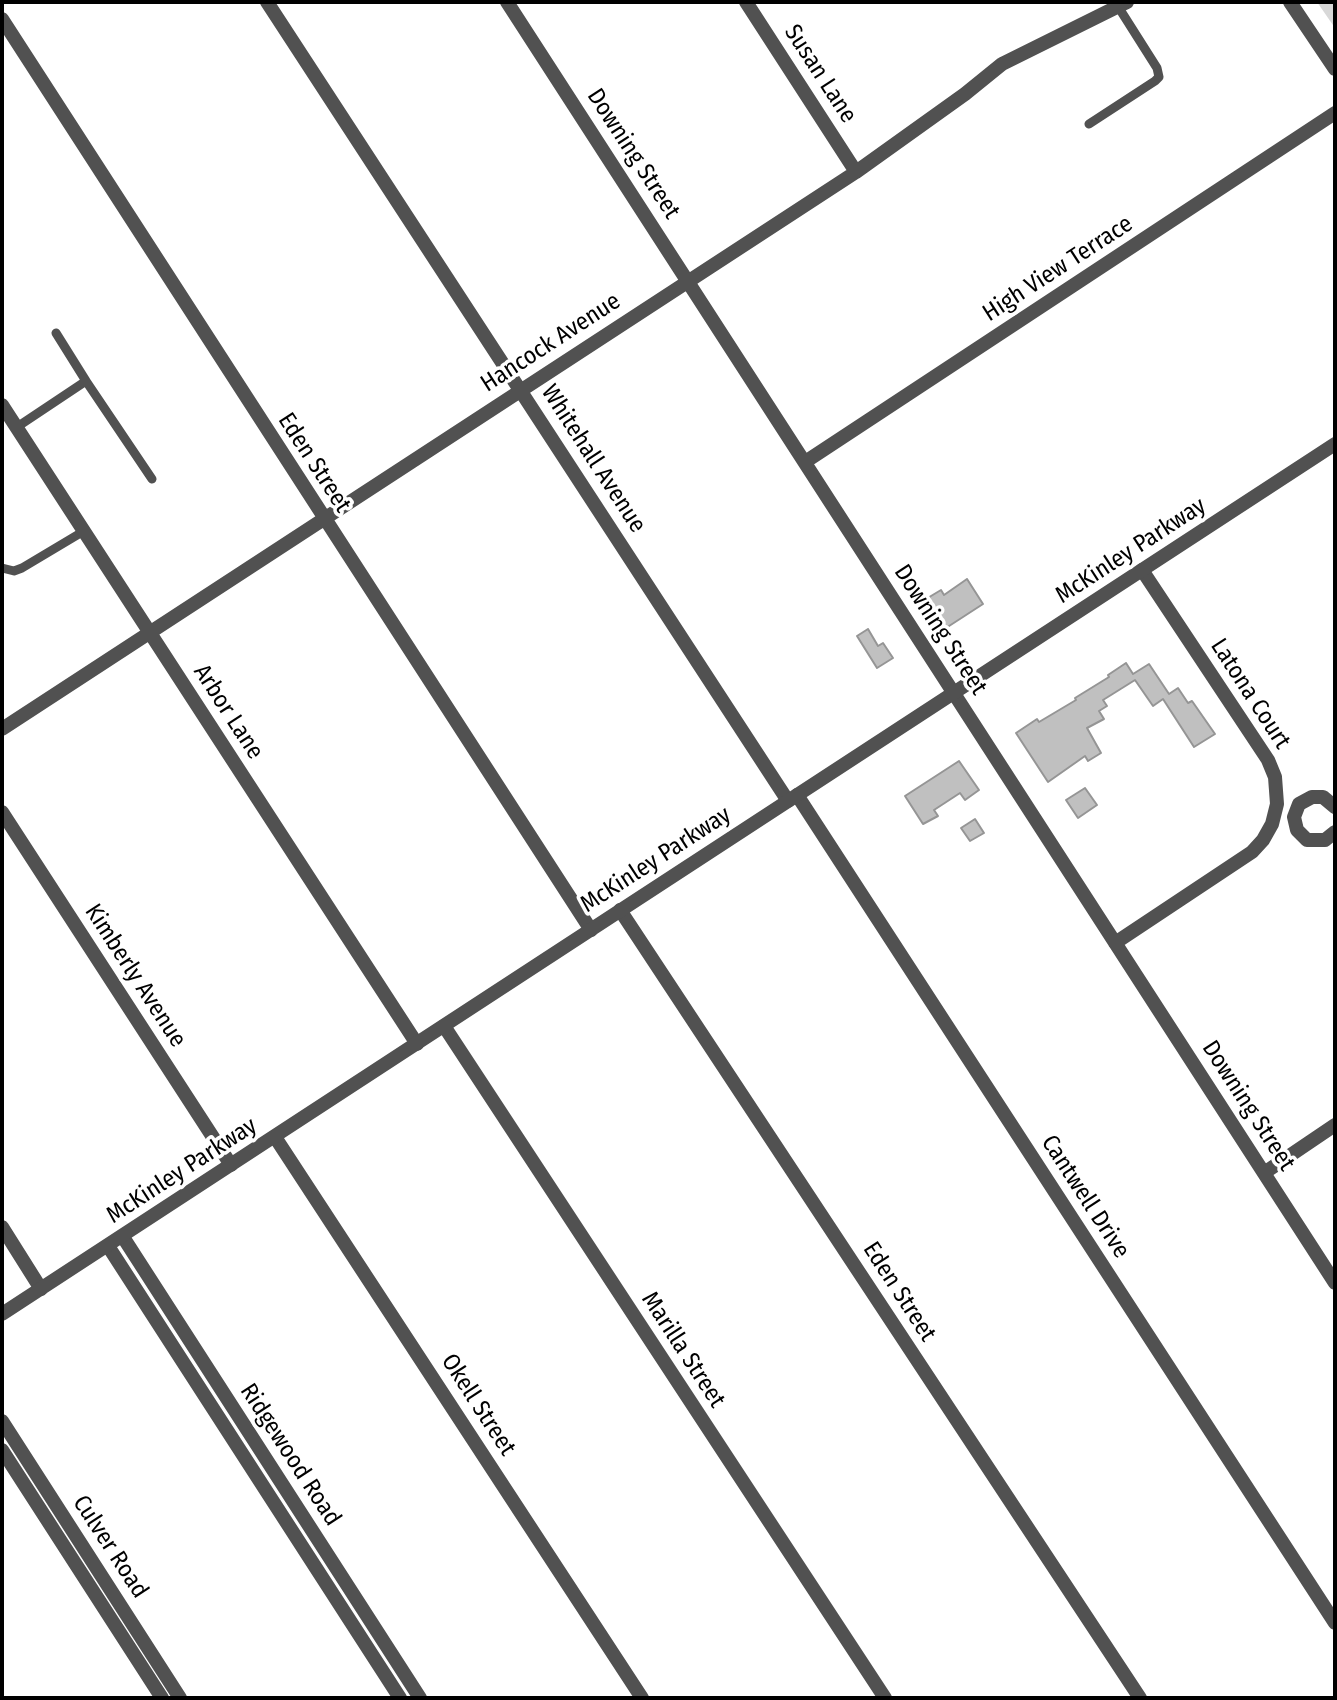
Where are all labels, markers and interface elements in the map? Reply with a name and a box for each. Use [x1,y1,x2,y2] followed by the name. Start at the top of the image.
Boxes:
[778,19,862,129] street label: Susan Lane
[580,83,686,225] street label: Downing Street
[978,210,1138,328] street label: High View Terrace
[476,287,626,399] street label: Hancock Avenue
[534,380,652,538] street label: Whitehall Avenue
[271,408,357,518] street label: Eden Street
[1051,492,1211,610] street label: McKinley Parkway
[887,559,993,701] street label: Downing Street
[1204,634,1296,754] street label: Latona Court
[187,659,269,765] street label: Arbor Lane
[576,801,736,919] street label: McKinley Parkway
[78,899,192,1053] street label: Kimberly Avenue
[1195,1035,1301,1177] street label: Downing Street
[102,1112,262,1230] street label: McKinley Parkway
[1035,1130,1135,1264] street label: Cantwell Drive
[856,1237,942,1347] street label: Eden Street
[635,1287,731,1413] street label: Marilla Street
[435,1349,521,1461] street label: Okell Street
[233,1378,347,1532] street label: Ridgewood Road
[66,1490,154,1604] street label: Culver Road

